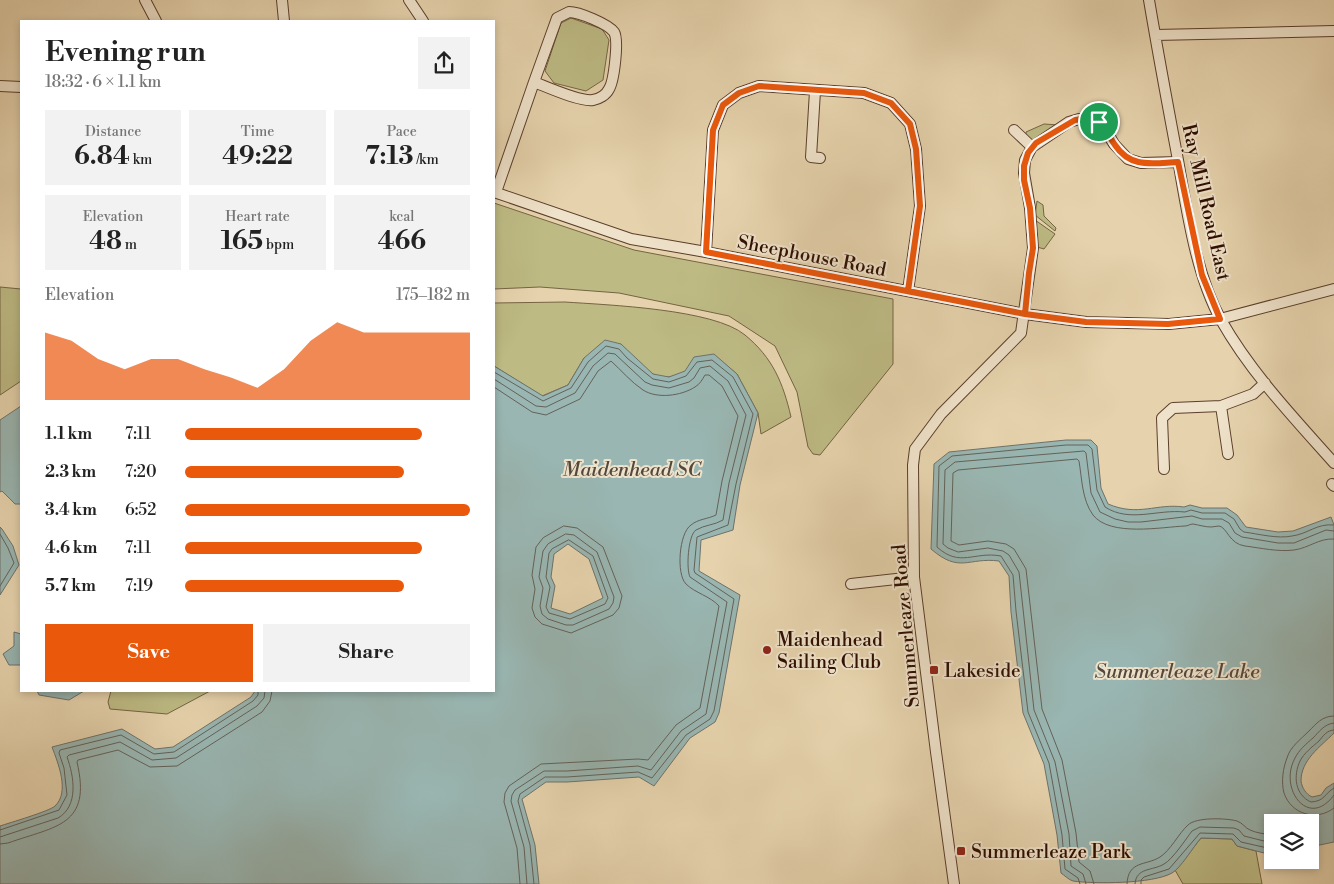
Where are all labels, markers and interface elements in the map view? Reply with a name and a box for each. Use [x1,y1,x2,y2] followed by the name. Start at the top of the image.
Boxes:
[45,35,206,70] text: Evening run
[418,37,470,89] button: share
[45,72,161,92] text: 18:32 · 6 × 1.1 km
[1078,101,1120,143] pin
[1085,108,1113,136] icon: arrive
[1176,121,1236,283] street label: Ray Mill Road East
[85,123,141,141] text: Distance
[241,123,274,141] text: Time
[387,123,417,141] text: Pace
[74,141,130,172] text: 6.84
[222,141,293,172] text: 49:22
[365,141,414,172] text: 7:13
[130,151,152,169] text: km
[414,151,439,169] text: /km
[83,208,143,226] text: Elevation
[225,208,290,226] text: Heart rate
[389,208,415,226] text: kcal
[89,226,122,257] text: 48
[221,226,263,257] text: 165
[378,226,426,257] text: 466
[735,230,888,282] street label: Sheephouse Road
[122,236,137,254] text: m
[263,236,294,254] text: bpm
[45,285,114,305] text: Elevation
[396,285,470,305] text: 175–182 m
[45,424,92,444] text: 1.1 km
[125,424,151,444] text: 7:11
[563,458,703,483] water label: Maidenhead SC
[45,462,96,482] text: 2.3 km
[125,462,157,482] text: 7:20
[45,500,97,520] text: 3.4 km
[125,500,156,520] text: 6:52
[45,538,97,558] text: 4.6 km
[125,538,151,558] text: 7:11
[887,543,925,709] street label: Summerleaze Road
[45,576,96,596] text: 5.7 km
[125,576,153,596] text: 7:19
[45,624,253,682] button: Save
[263,624,470,682] button: Share
[777,628,883,674] place label: Maidenhead Sailing Club
[761,644,773,656] marker: Maidenhead Sailing Club
[944,659,1021,683] place label: Lakeside
[1094,660,1260,685] water label: Summerleaze Lake
[928,664,940,676] marker: Lakeside
[1264,814,1319,869] map controls
[1264,814,1319,869] button: layers
[971,840,1132,864] place label: Summerleaze Park
[955,845,967,857] marker: Summerleaze Park

